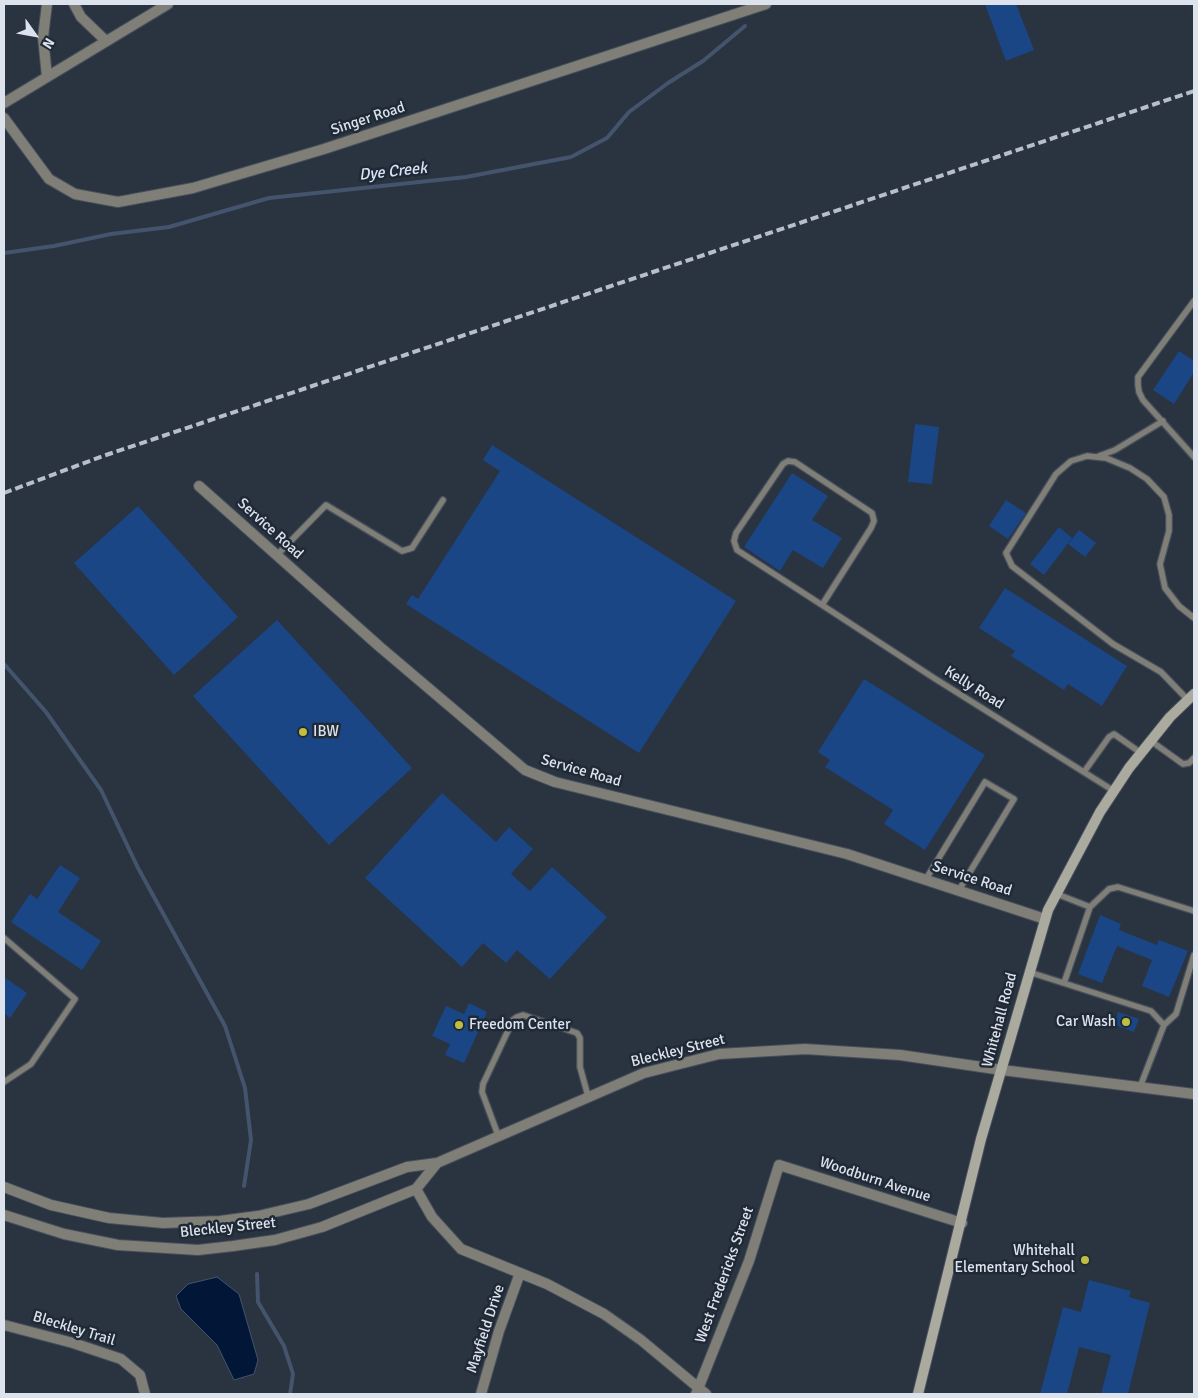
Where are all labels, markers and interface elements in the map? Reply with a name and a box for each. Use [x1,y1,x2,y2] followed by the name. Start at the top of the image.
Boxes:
[10,10,60,60] north arrow
[38,35,58,52] text: N
[329,99,407,139] street label: Singer Road
[358,159,428,185] water label: Dye Creek
[233,495,307,563] street label: Service Road
[941,663,1007,713] street label: Kelly Road
[313,723,339,741] place label: IBW
[297,726,309,738] marker: IBW
[539,751,623,791] street label: Service Road
[930,858,1014,900] street label: Service Road
[979,971,1021,1069] street label: Whitehall Road
[1056,1013,1116,1031] place label: Car Wash
[469,1016,571,1034] place label: Freedom Center
[1120,1016,1132,1028] marker: Car Wash
[453,1019,465,1031] marker: Freedom Center
[629,1031,727,1071] street label: Bleckley Street
[817,1154,933,1206] street label: Woodburn Avenue
[692,1204,758,1346] street label: West Fredericks Street
[179,1214,277,1242] street label: Bleckley Street
[954,1242,1075,1277] place label: Whitehall Elementary School
[1079,1254,1091,1266] marker: Whitehall Elementary School
[463,1282,509,1376] street label: Mayfield Drive
[31,1308,117,1350] street label: Bleckley Trail

